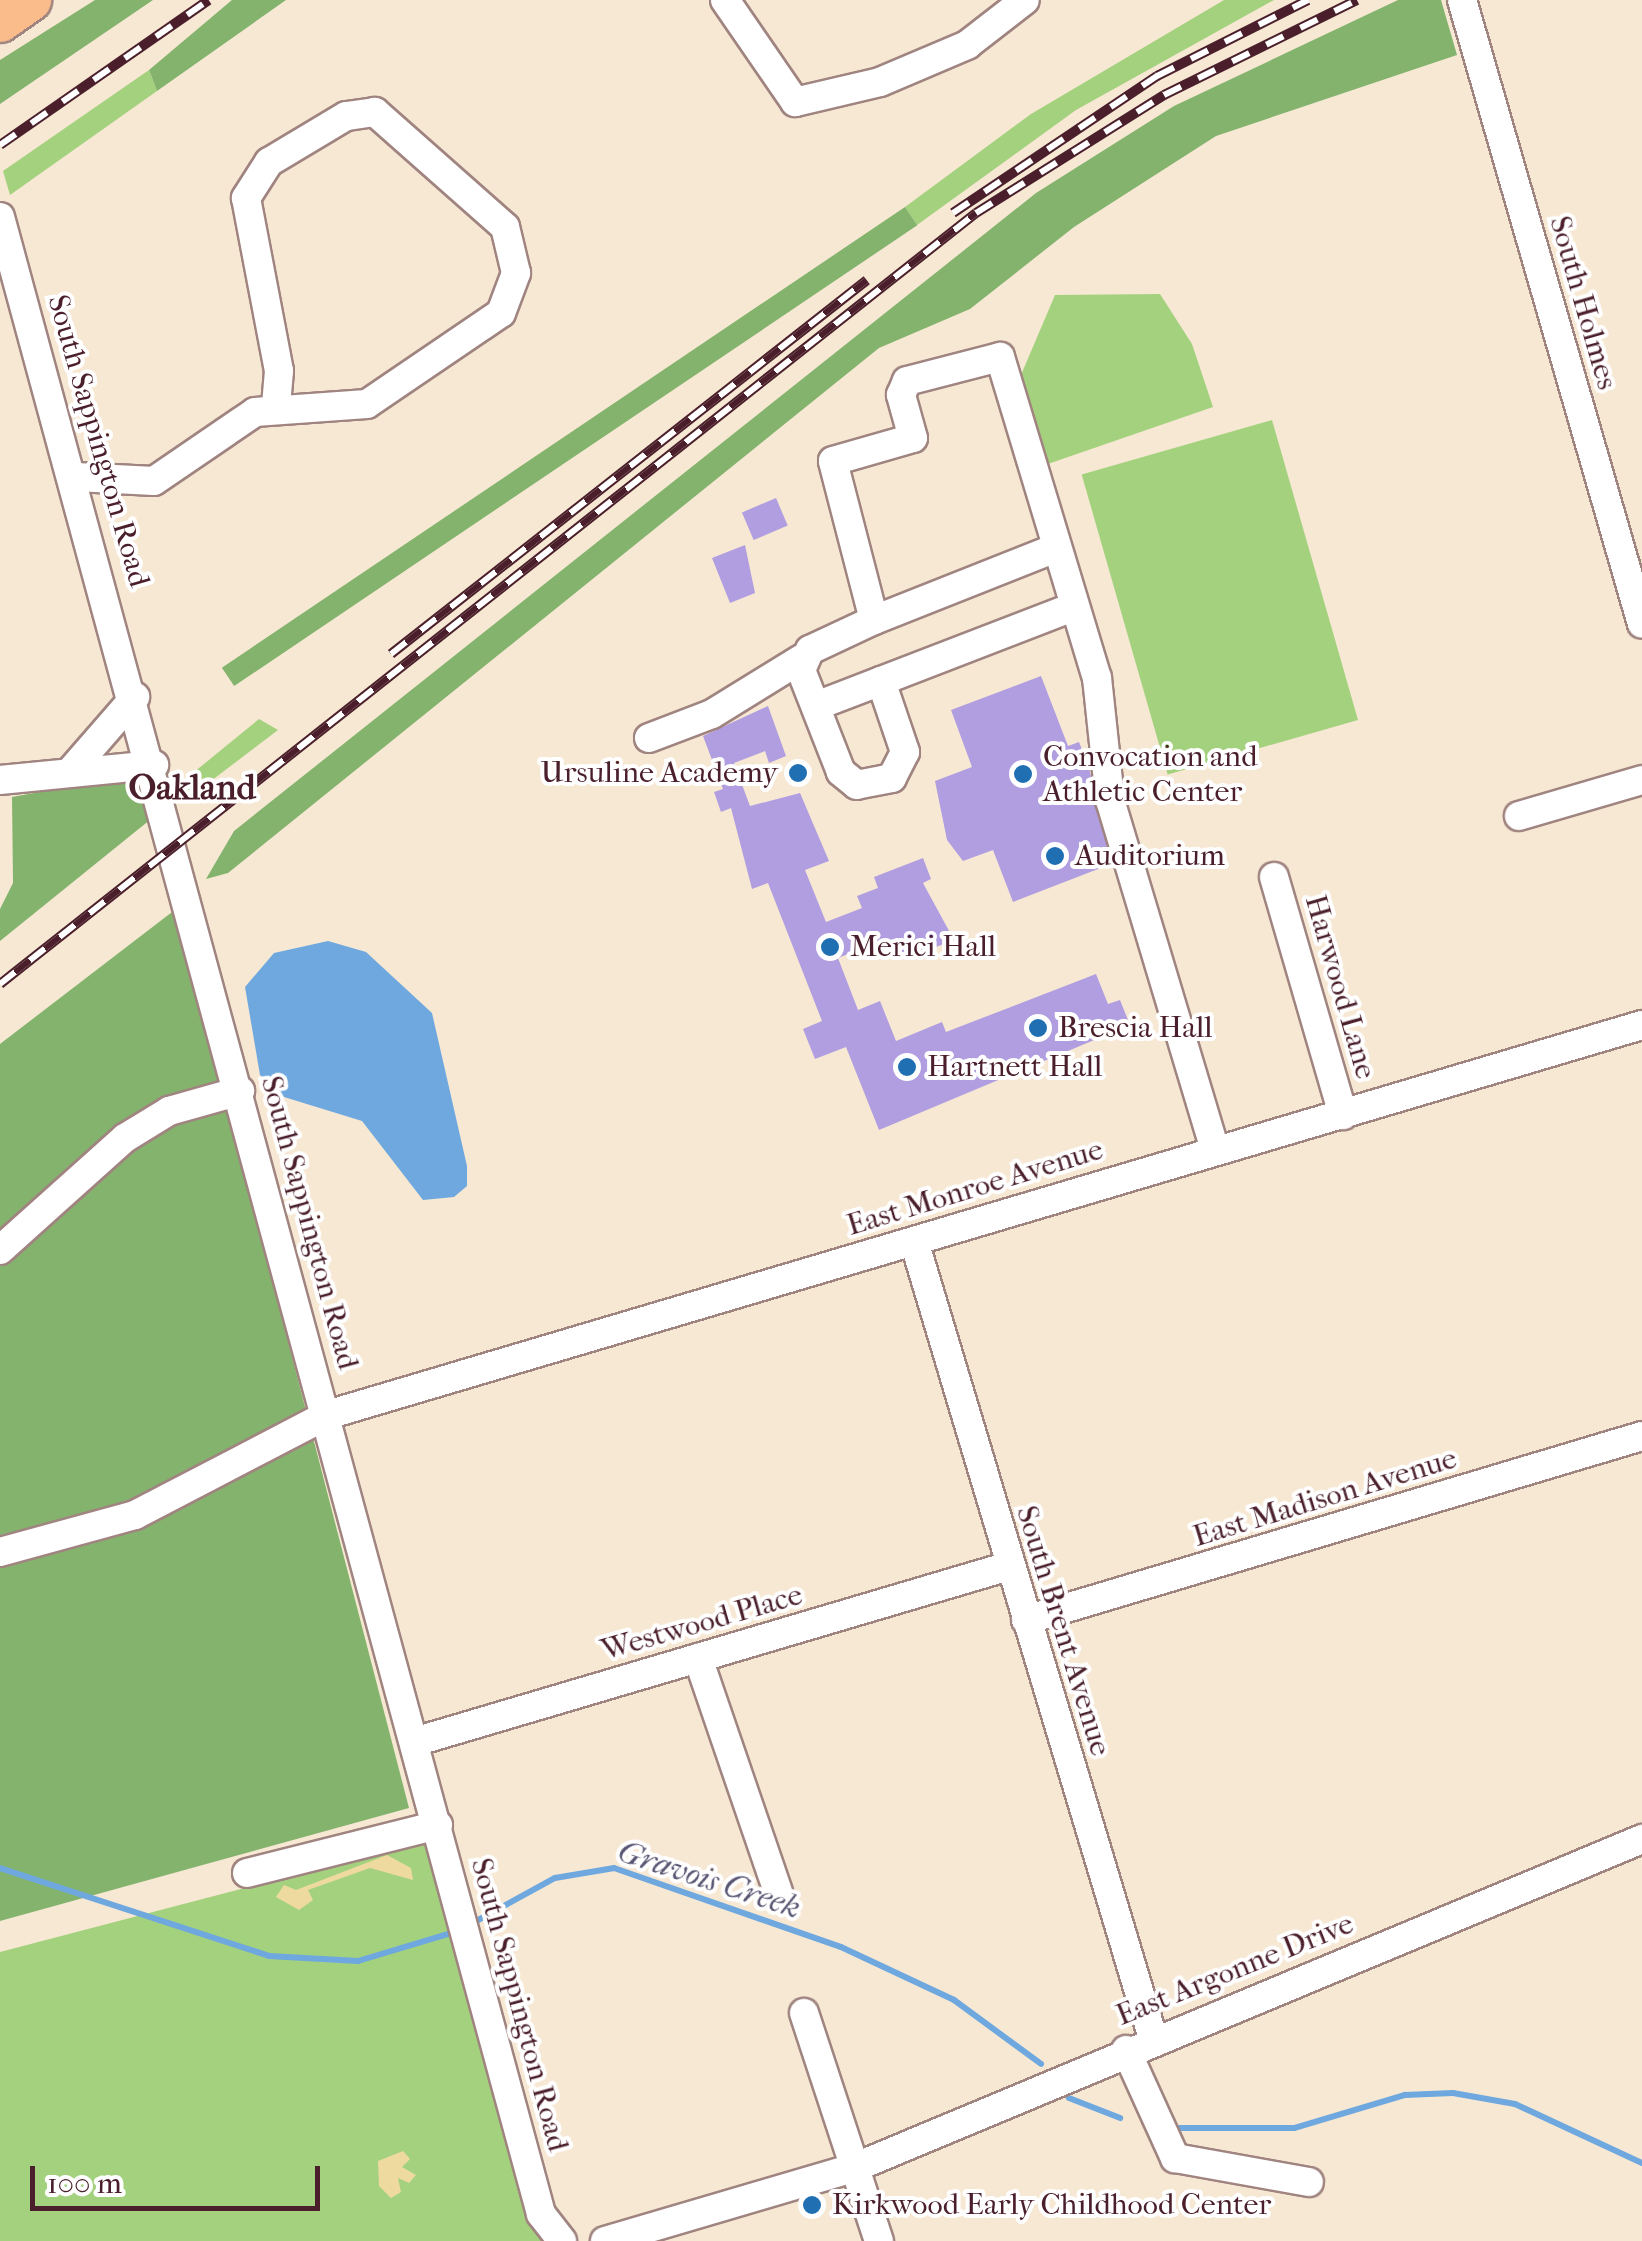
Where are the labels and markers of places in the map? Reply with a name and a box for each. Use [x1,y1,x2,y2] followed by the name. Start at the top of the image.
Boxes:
[1043,739,1257,810] place label: Convocation and Athletic Center
[540,755,778,791] place label: Ursuline Academy
[787,762,809,784] marker: Ursuline Academy
[1012,763,1034,785] marker: Convocation and Athletic Center
[1075,838,1225,874] place label: Auditorium
[1044,845,1066,867] marker: Auditorium
[850,929,996,965] place label: Merici Hall
[819,936,841,958] marker: Merici Hall
[1058,1010,1213,1046] place label: Brescia Hall
[1027,1017,1049,1039] marker: Brescia Hall
[927,1049,1102,1085] place label: Hartnett Hall
[896,1056,918,1078] marker: Hartnett Hall
[832,2187,1271,2223] place label: Kirkwood Early Childhood Center
[801,2194,823,2216] marker: Kirkwood Early Childhood Center

